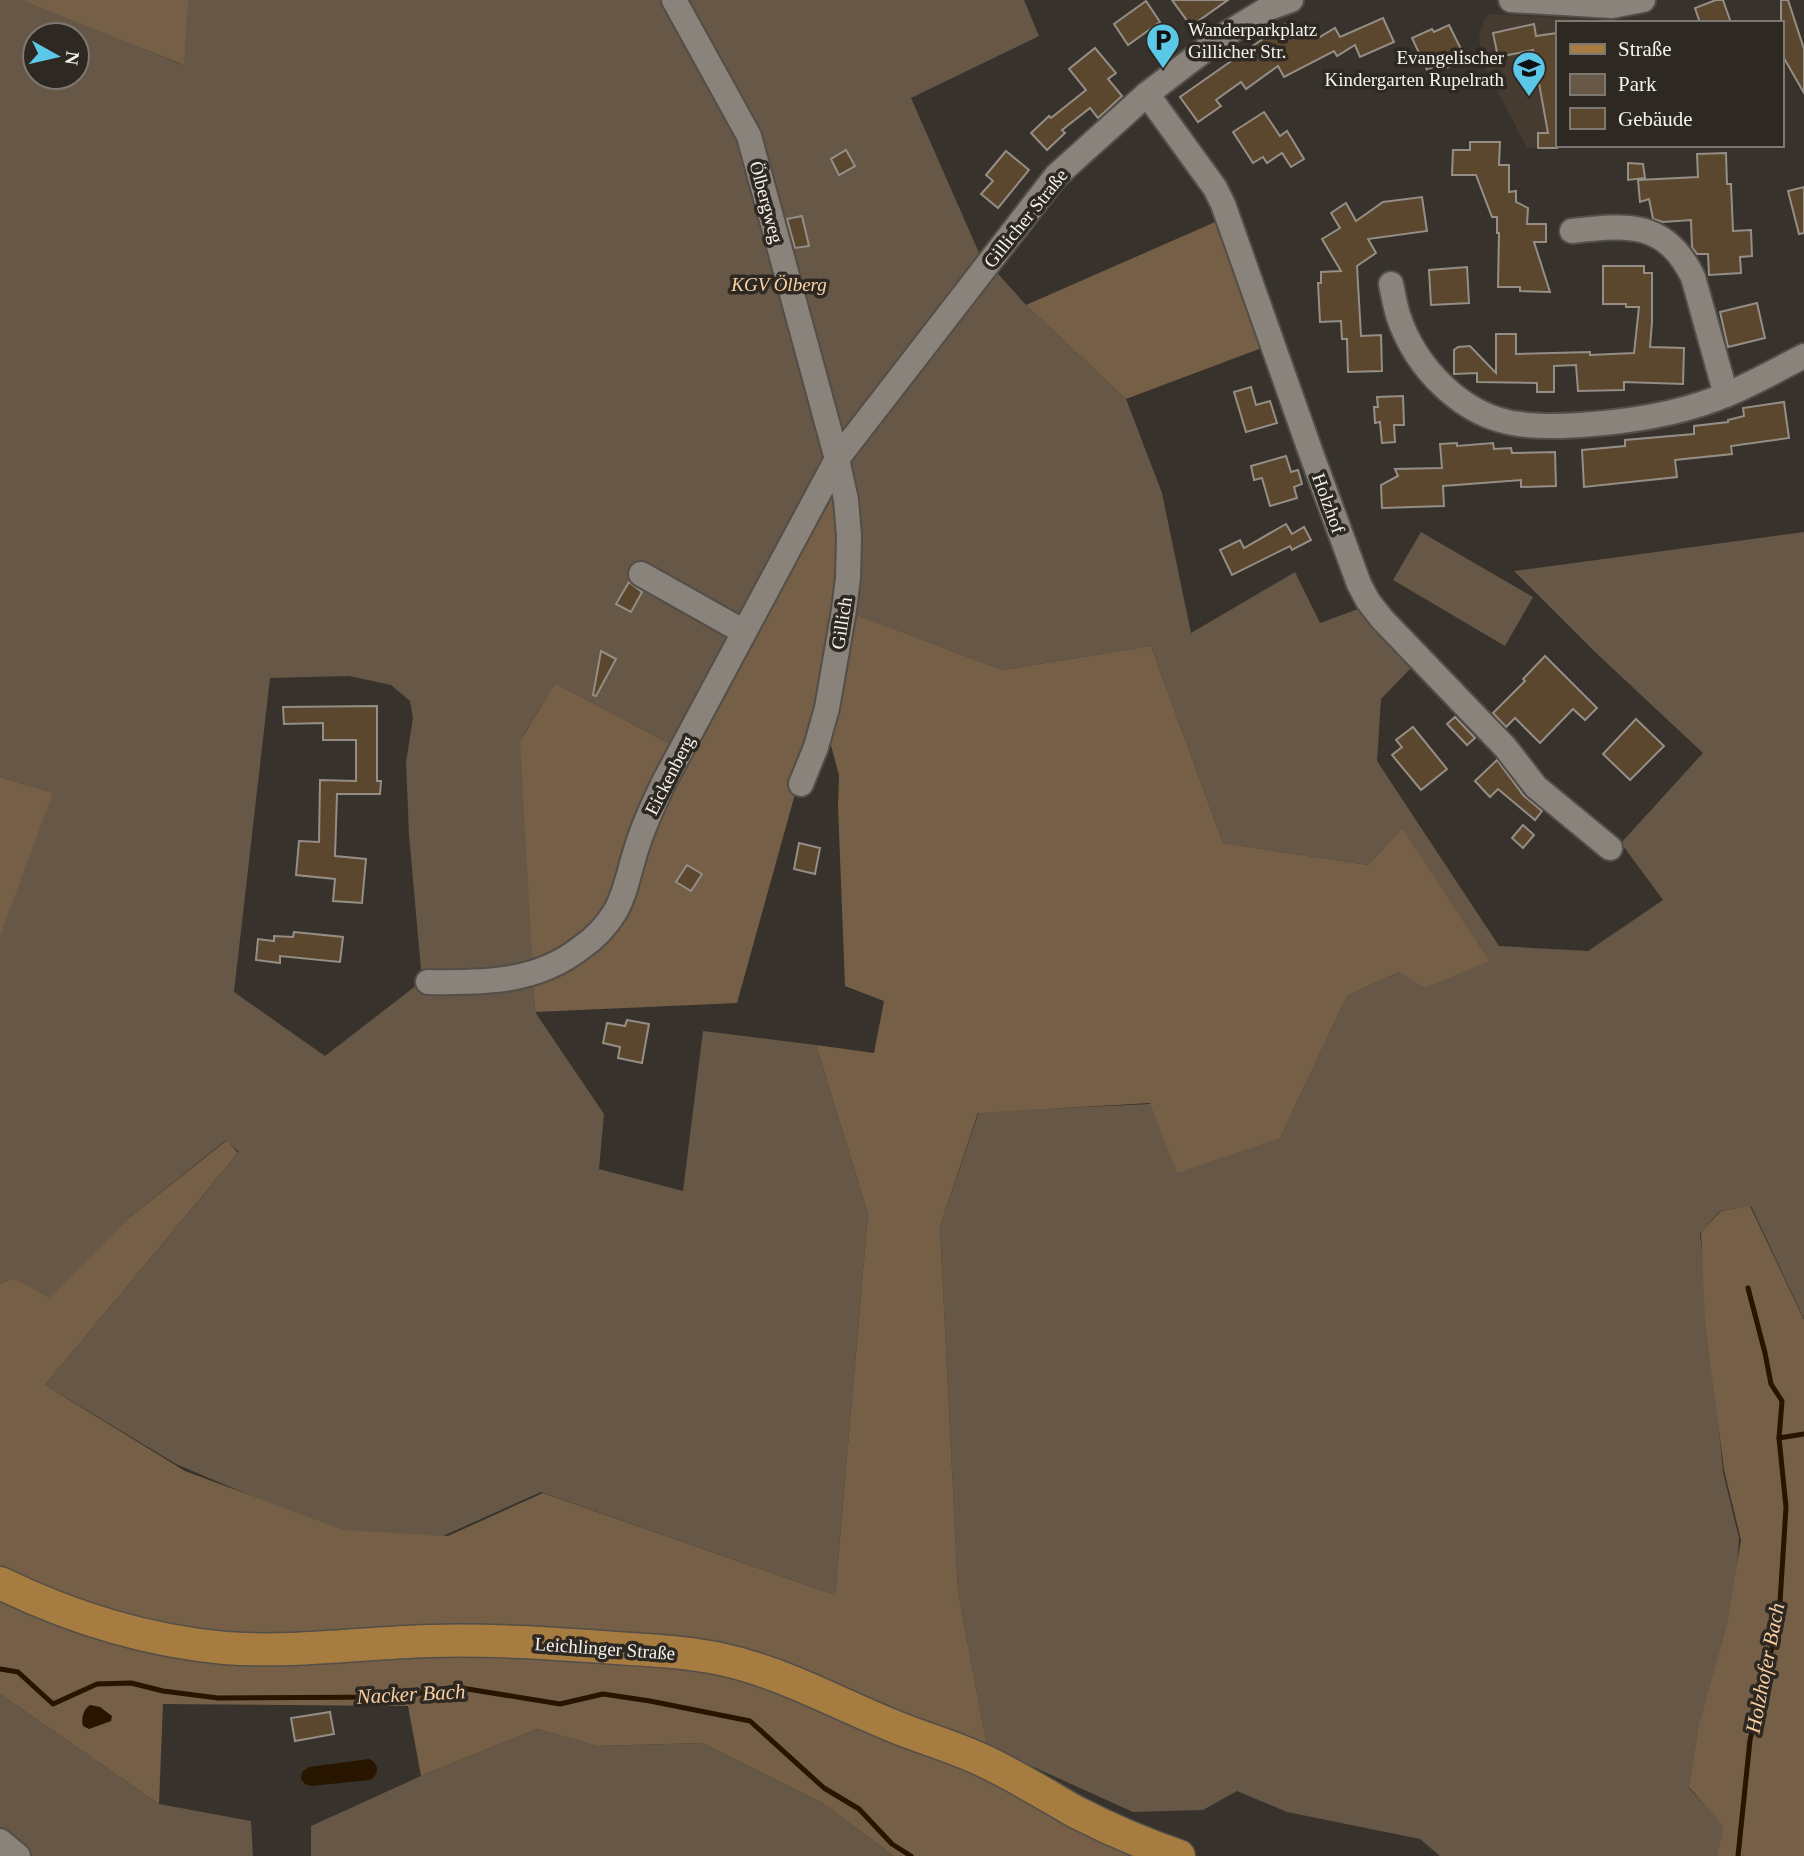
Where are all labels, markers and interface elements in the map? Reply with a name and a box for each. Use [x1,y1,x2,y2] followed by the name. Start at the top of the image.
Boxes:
[1188,19,1317,62] place label: Wanderparkplatz Gillicher Str.
[21,21,91,91] north arrow
[1144,21,1182,70] parking icon: Wanderparkplatz Gillicher Str.
[1556,21,1783,147] legend
[1618,37,1672,61] text: Straße
[1324,47,1505,90] place label: Evangelischer Kindergarten Rupelrath
[1510,49,1548,98] school or university icon: Evangelischer Kindergarten Rupelrath
[61,50,84,67] text: N
[1618,72,1657,96] text: Park
[1618,107,1693,131] text: Gebäude
[745,159,788,246] street label: Ölbergweg
[979,165,1072,272] street label: Gillicher Straße
[730,274,827,295] park label: KGV Ölberg
[1308,470,1349,537] street label: Holzhof
[827,595,856,651] street label: Gillich
[641,732,699,818] street label: Eickenberg
[1740,1601,1789,1736] water label: Holzhofer Bach
[534,1633,676,1664] street label: Leichlinger Straße
[355,1679,466,1709] water label: Nacker Bach

